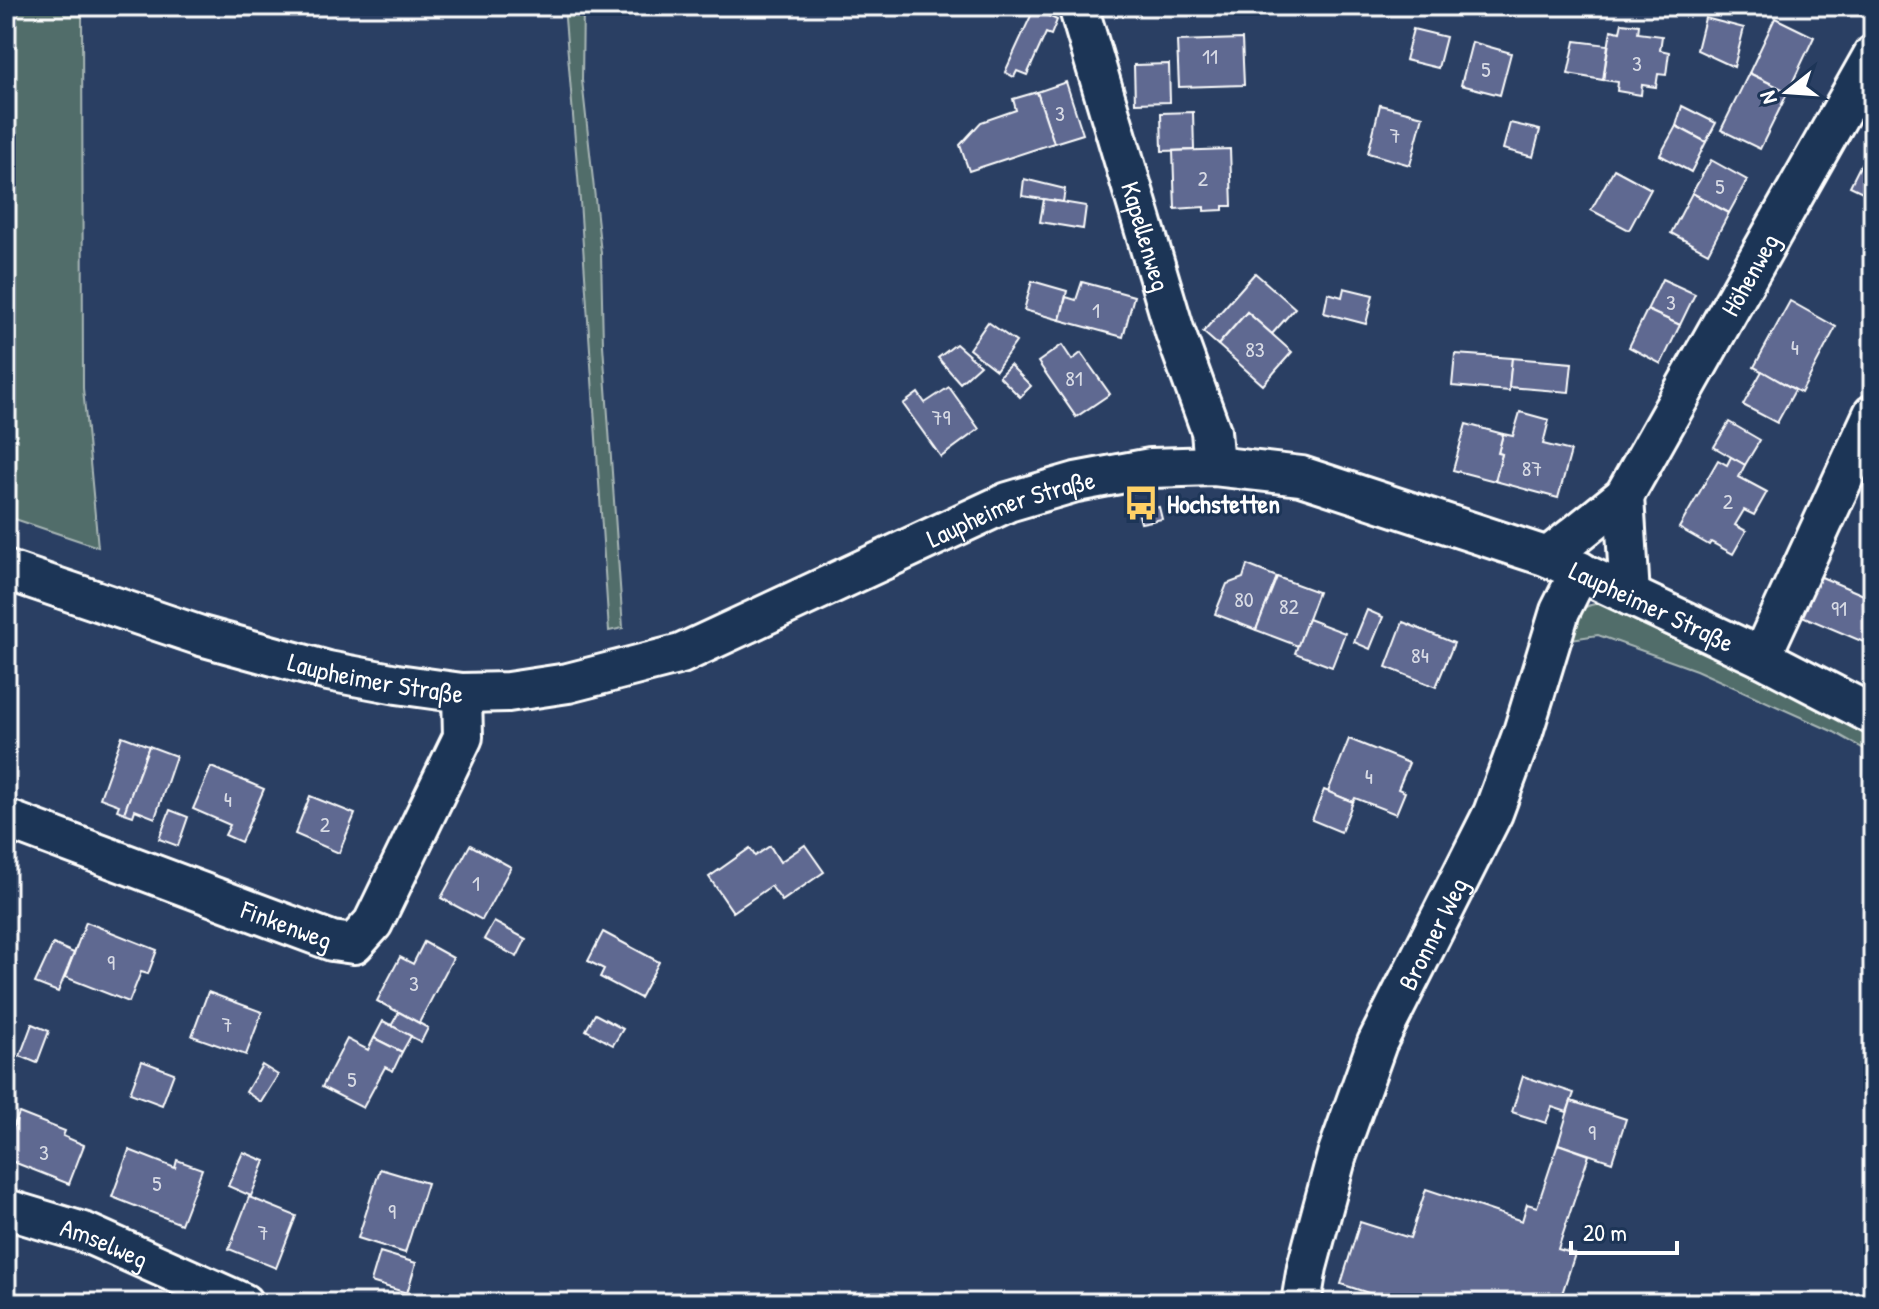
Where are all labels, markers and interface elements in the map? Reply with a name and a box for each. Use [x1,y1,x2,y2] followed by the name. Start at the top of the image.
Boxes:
[1202,41,1218,71] house number: 11
[1632,48,1642,78] house number: 3
[1747,52,1827,132] north arrow
[1481,54,1491,84] house number: 5
[1752,88,1784,108] text: N
[1055,98,1065,128] house number: 3
[1390,120,1400,150] house number: 7
[1198,163,1209,193] house number: 2
[1715,171,1725,201] house number: 5
[1114,177,1179,295] street label: Kapellenweg
[1712,227,1786,322] street label: Höhenweg
[1666,287,1676,317] house number: 3
[1092,295,1100,325] house number: 1
[1791,332,1799,362] house number: 4
[1245,334,1265,364] house number: 83
[1065,363,1083,393] house number: 81
[932,402,950,432] house number: 79
[1522,453,1542,483] house number: 87
[921,461,1098,555] street label: Laupheimer Straße
[1122,484,1160,522] bus stop icon: Hochstetten
[1167,486,1280,521] place label: Hochstetten
[1723,486,1734,516] house number: 2
[1564,552,1740,659] street label: Laupheimer Straße
[1234,584,1254,614] house number: 80
[1279,591,1300,621] house number: 82
[1831,593,1847,623] house number: 91
[1411,640,1429,670] house number: 84
[284,643,466,711] street label: Laupheimer Straße
[1365,761,1373,791] house number: 4
[224,784,232,814] house number: 4
[320,809,331,839] house number: 2
[472,868,480,898] house number: 1
[1389,871,1475,996] street label: Bronner Weg
[236,891,337,957] street label: Finkenweg
[107,947,115,977] house number: 9
[409,968,419,998] house number: 3
[222,1009,232,1039] house number: 7
[347,1064,357,1094] house number: 5
[1588,1117,1596,1147] house number: 9
[39,1137,49,1167] house number: 3
[152,1168,162,1198] house number: 5
[388,1196,396,1226] house number: 9
[1571,1205,1677,1255] scale bar
[57,1209,154,1276] street label: Amselweg
[1583,1216,1627,1248] text: 20 m
[258,1217,268,1247] house number: 7

